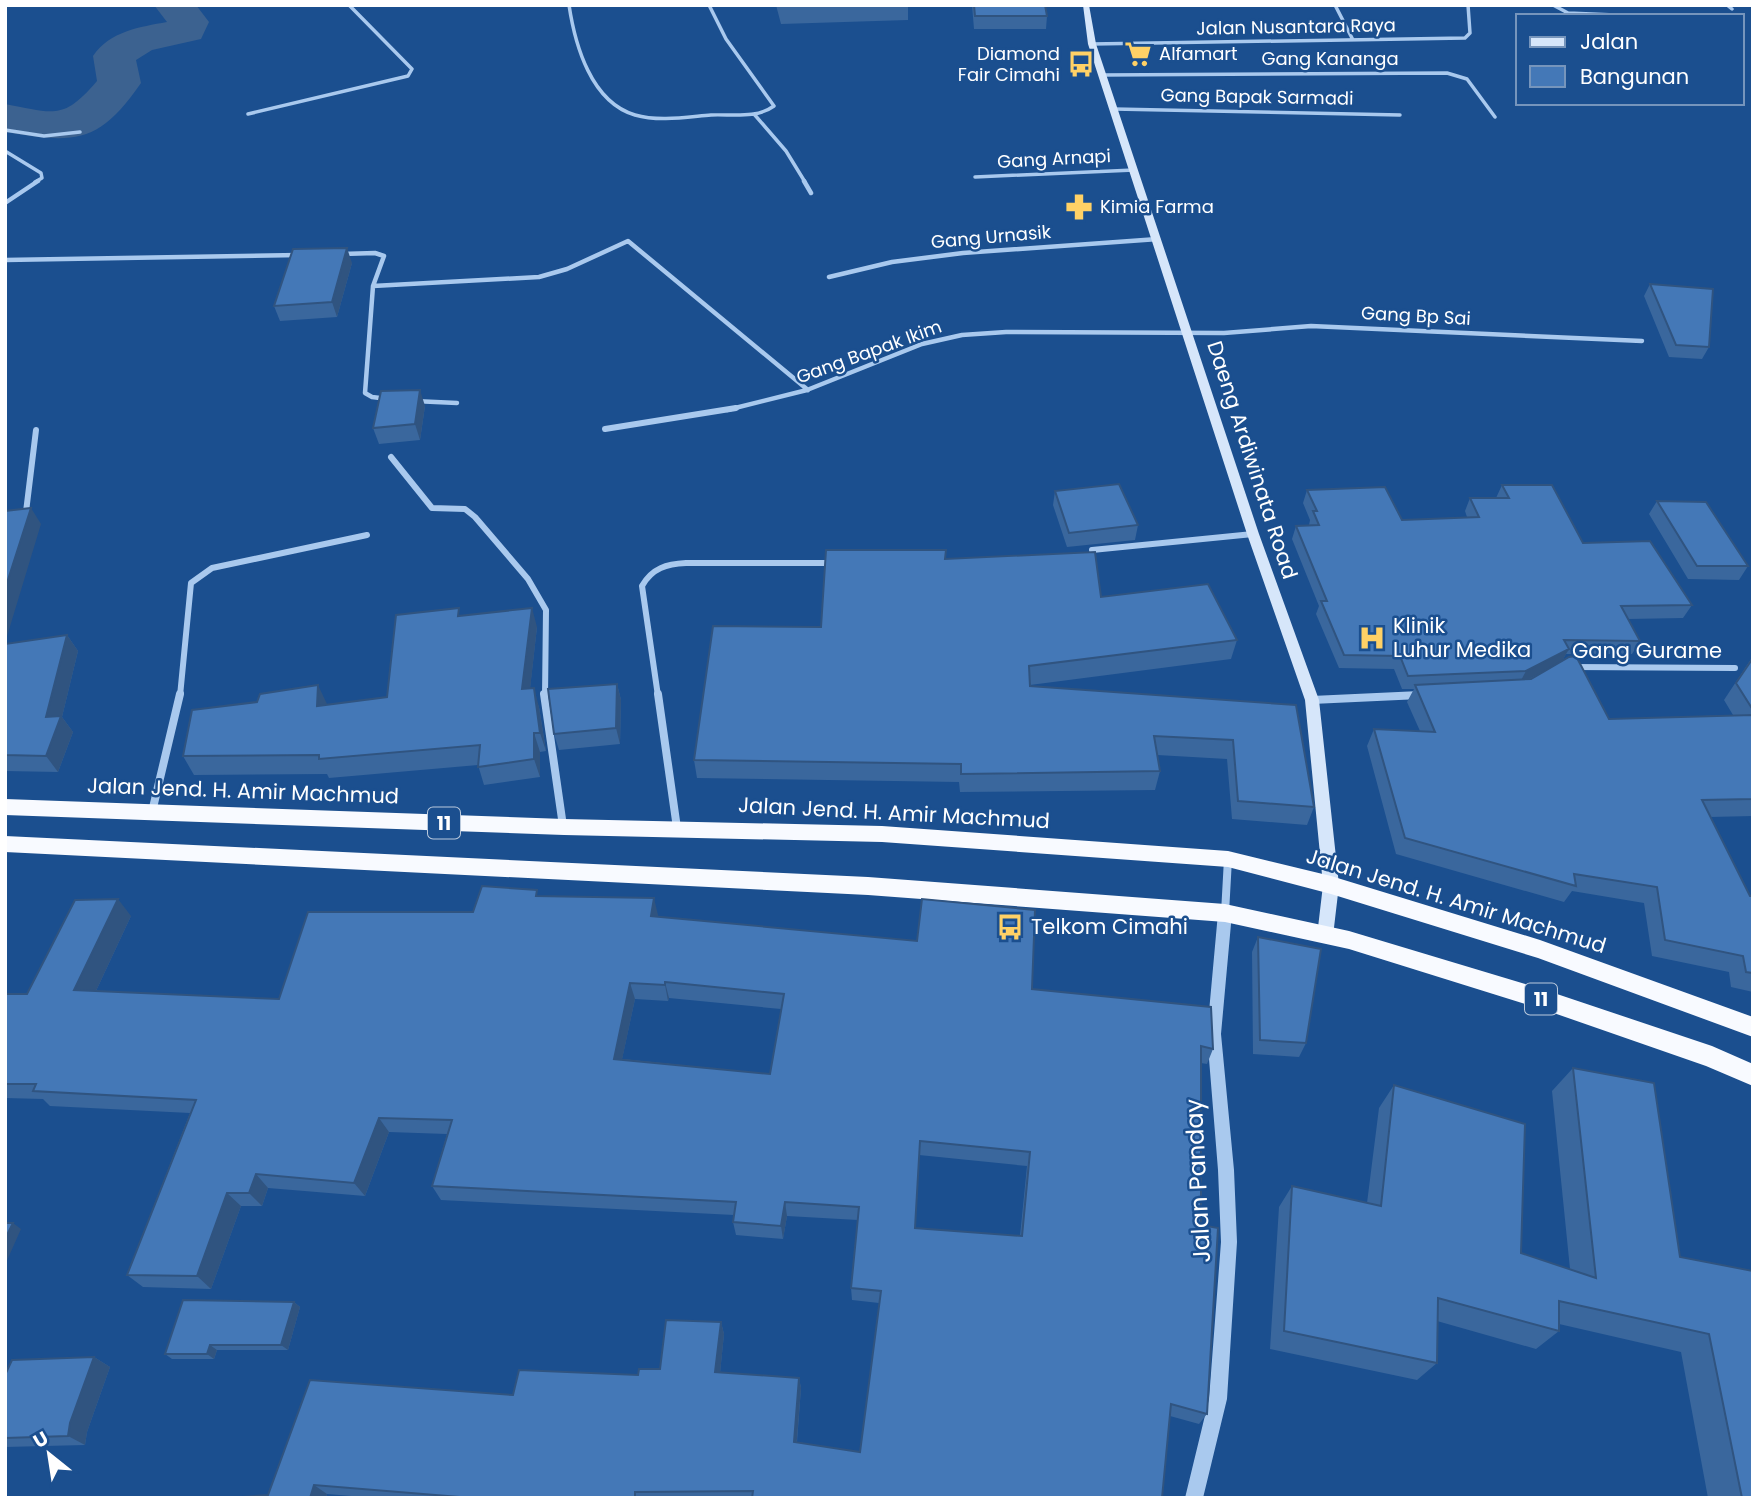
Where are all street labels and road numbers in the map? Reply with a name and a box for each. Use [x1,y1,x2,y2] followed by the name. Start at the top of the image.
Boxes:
[1196,12,1396,41] street label: Jalan Nusantara Raya
[1261,46,1399,71] street label: Gang Kananga
[1160,82,1354,111] street label: Gang Bapak Sarmadi
[996,143,1111,174] street label: Gang Arnapi
[930,219,1053,254] street label: Gang Urnasik
[1361,300,1472,331] street label: Gang Bp Sai
[793,314,945,389] street label: Gang Bapak Ikim
[1200,337,1305,583] street label: Daeng Ardiwinata Road
[1572,636,1722,665] street label: Gang Gurame
[86,771,400,810] street label: Jalan Jend. H. Amir Machmud
[737,790,1051,835] street label: Jalan Jend. H. Amir Machmud
[428,808,460,838] road number: 11
[1303,841,1610,960] street label: Jalan Jend. H. Amir Machmud
[1525,984,1557,1015] road number: 11
[1177,1098,1218,1264] street label: Jalan Panday

